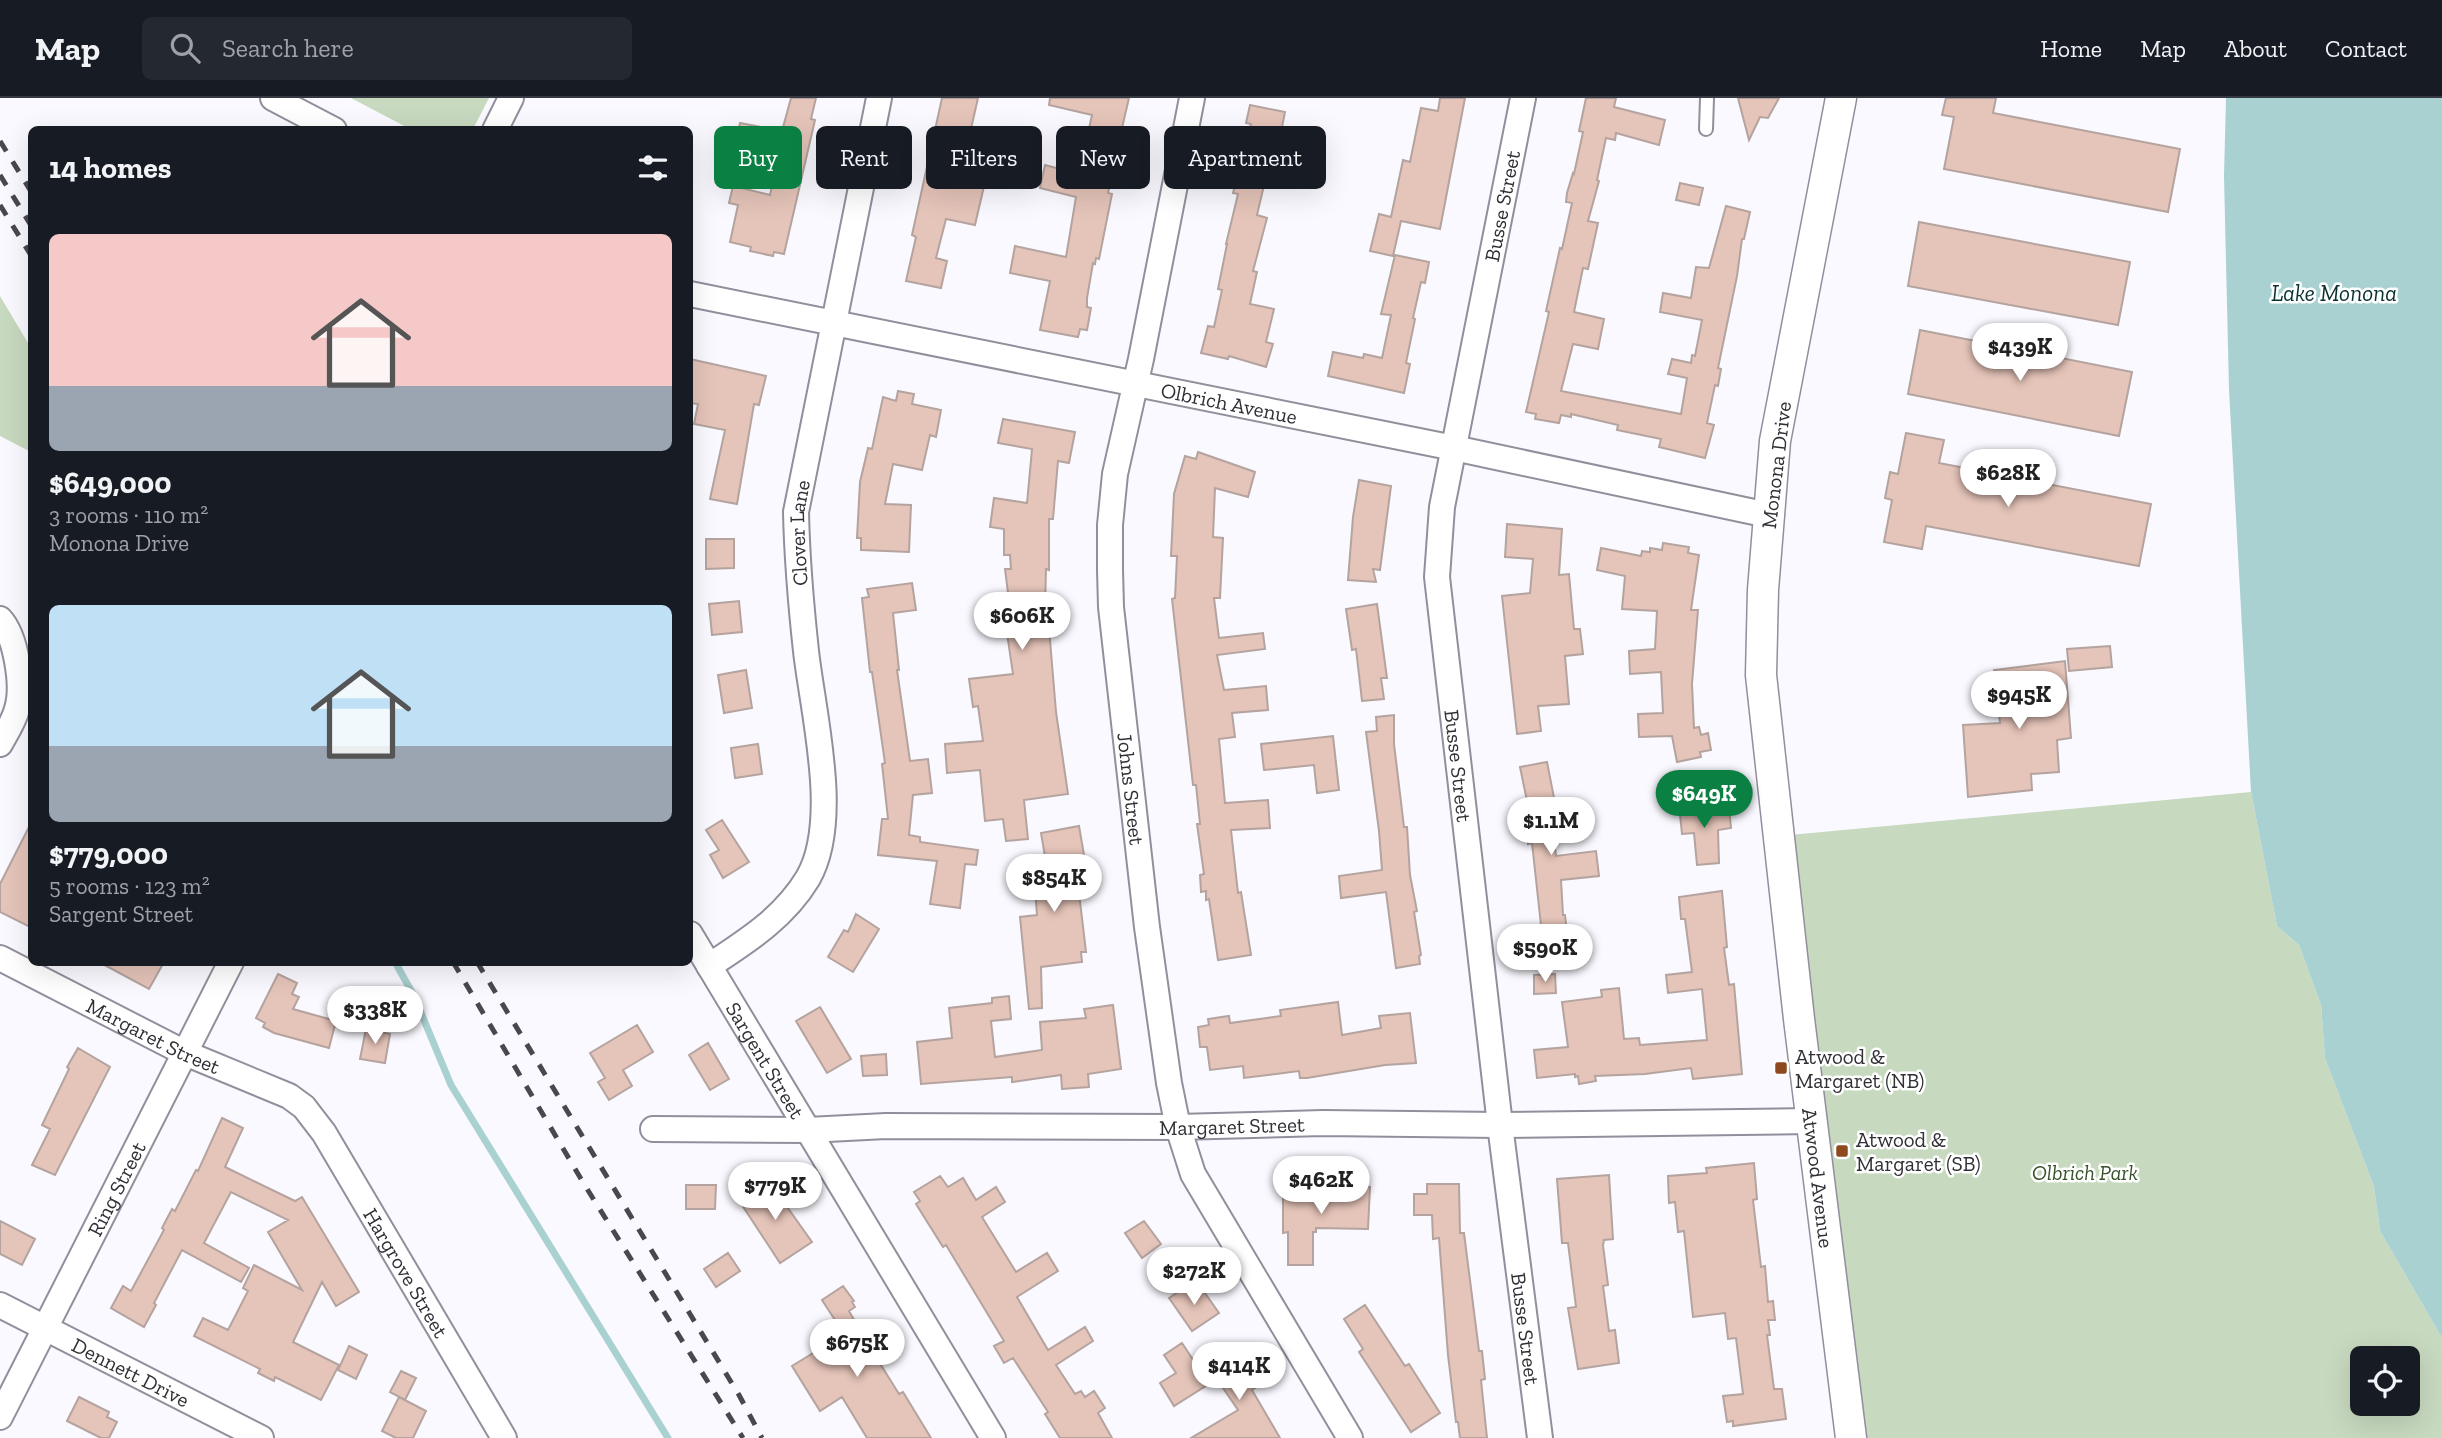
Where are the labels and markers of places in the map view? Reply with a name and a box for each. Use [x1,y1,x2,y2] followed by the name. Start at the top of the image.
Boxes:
[1971,324,2069,383] pin: $439K
[1959,450,2057,509] pin: $628K
[973,592,1071,652] pin: $606K
[1970,672,2068,731] pin: $945K
[1655,770,1753,830] pin: $649K
[1502,798,1600,857] pin: $1.1M
[1005,854,1103,914] pin: $854K
[1496,924,1594,984] pin: $590K
[326,986,424,1046] pin: $338K
[1795,1044,1924,1093] place label: Atwood & Margaret (NB)
[1773,1060,1789,1076] marker: Atwood & Margaret (NB)
[1856,1127,1981,1176] place label: Atwood & Margaret (SB)
[1834,1143,1850,1159] marker: Atwood & Margaret (SB)
[1272,1156,1370,1216] pin: $462K
[726,1162,824,1222] pin: $779K
[1145,1248,1243,1307] pin: $272K
[808,1320,906,1379] pin: $675K
[1190,1342,1288,1402] pin: $414K

